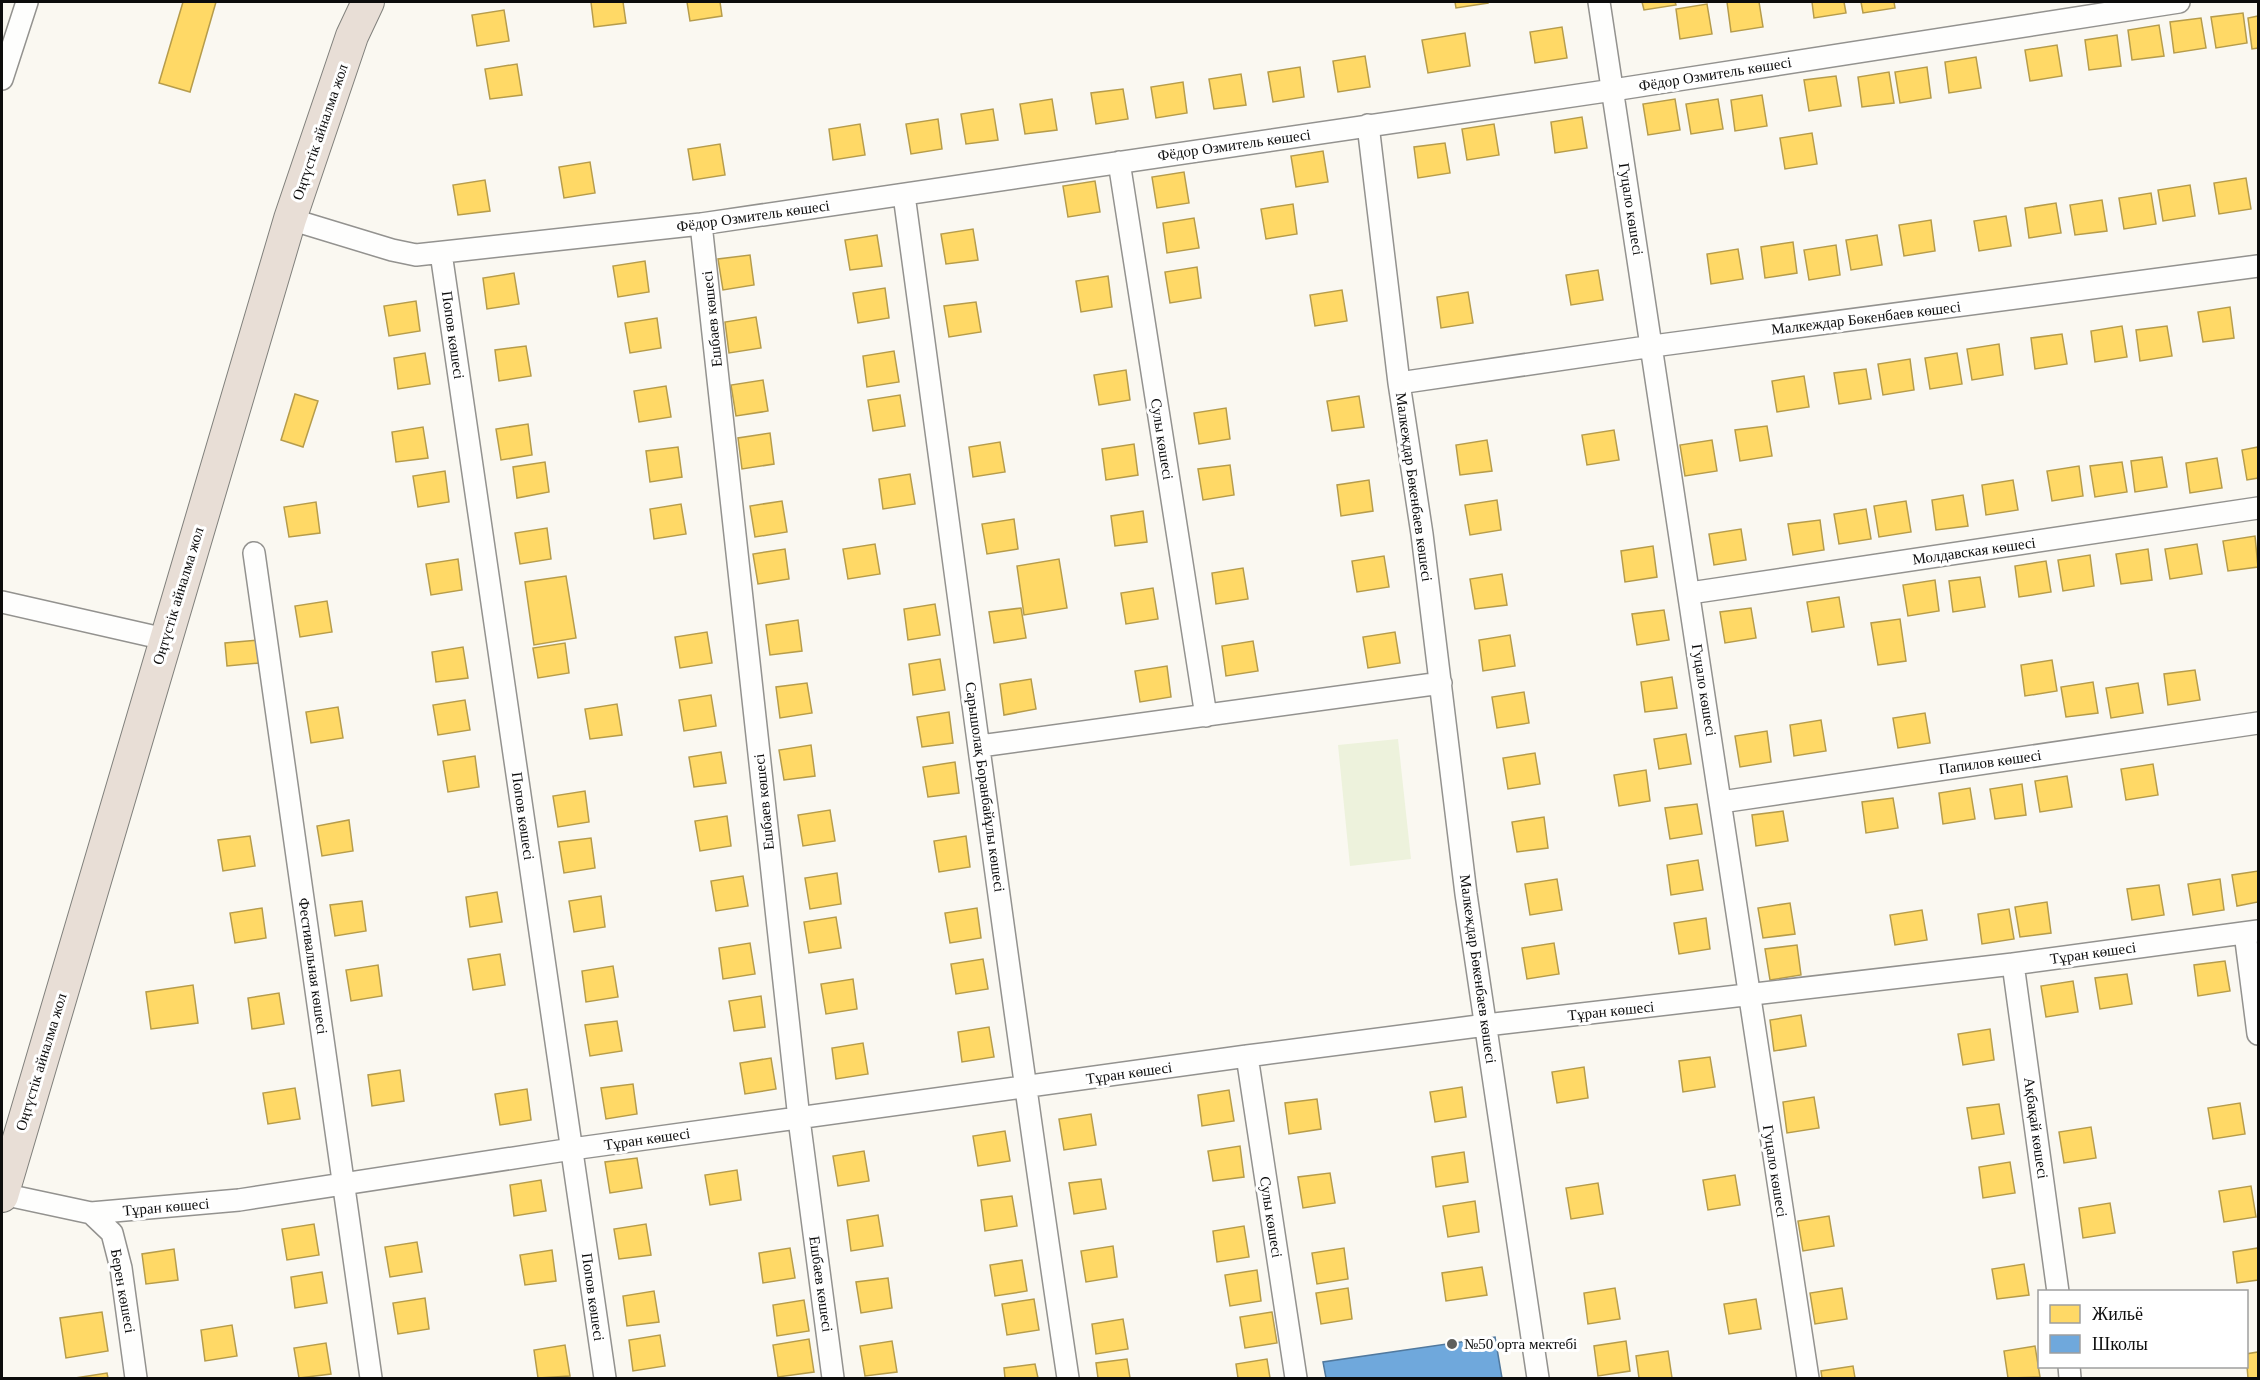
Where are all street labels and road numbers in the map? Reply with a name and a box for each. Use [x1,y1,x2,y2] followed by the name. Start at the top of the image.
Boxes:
[1637,54,1793,94] street label: Фёдор Озмитель көшесі
[289,61,351,202] street label: Оңтүстік айналма жол
[1156,126,1312,164] street label: Фёдор Озмитель көшесі
[1616,162,1646,256] street label: Гуцало көшесі
[675,197,831,235] street label: Фёдор Озмитель көшесі
[699,270,725,368] street label: Ешбаев көшесі
[439,290,467,380] street label: Попов көшесі
[1770,298,1962,338] street label: Малкеждар Бөкенбаев көшесі
[1393,391,1435,583] street label: Малкеждар Бөкенбаев көшесі
[1148,397,1176,481] street label: Сулы көшесі
[149,525,207,667] street label: Оңтүстік айналма жол
[1911,534,2037,568] street label: Молдавская көшесі
[1689,643,1719,737] street label: Гуцало көшесі
[962,681,1008,893] street label: Сарышолақ Боранбайұлы көшесі
[1938,747,2042,777] street label: Папилов көшесі
[751,753,777,851] street label: Ешбаев көшесі
[509,771,537,861] street label: Попов көшесі
[1457,873,1499,1065] street label: Малкеждар Бөкенбаев көшесі
[295,897,331,1035] street label: Фестивальная көшесі
[2049,939,2137,967] street label: Тұран көшесі
[12,991,70,1133] street label: Оңтүстік айналма жол
[1567,999,1655,1023] street label: Тұран көшесі
[1085,1059,1173,1087] street label: Тұран көшесі
[2021,1076,2051,1180] street label: Ақбақай көшесі
[1760,1124,1790,1218] street label: Гуцало көшесі
[603,1125,691,1153] street label: Тұран көшесі
[1257,1175,1285,1259] street label: Сулы көшесі
[122,1195,210,1219] street label: Тұран көшесі
[806,1235,836,1333] street label: Ешбаев көшесі
[108,1248,138,1334] street label: Берен көшесі
[579,1252,607,1342] street label: Попов көшесі

